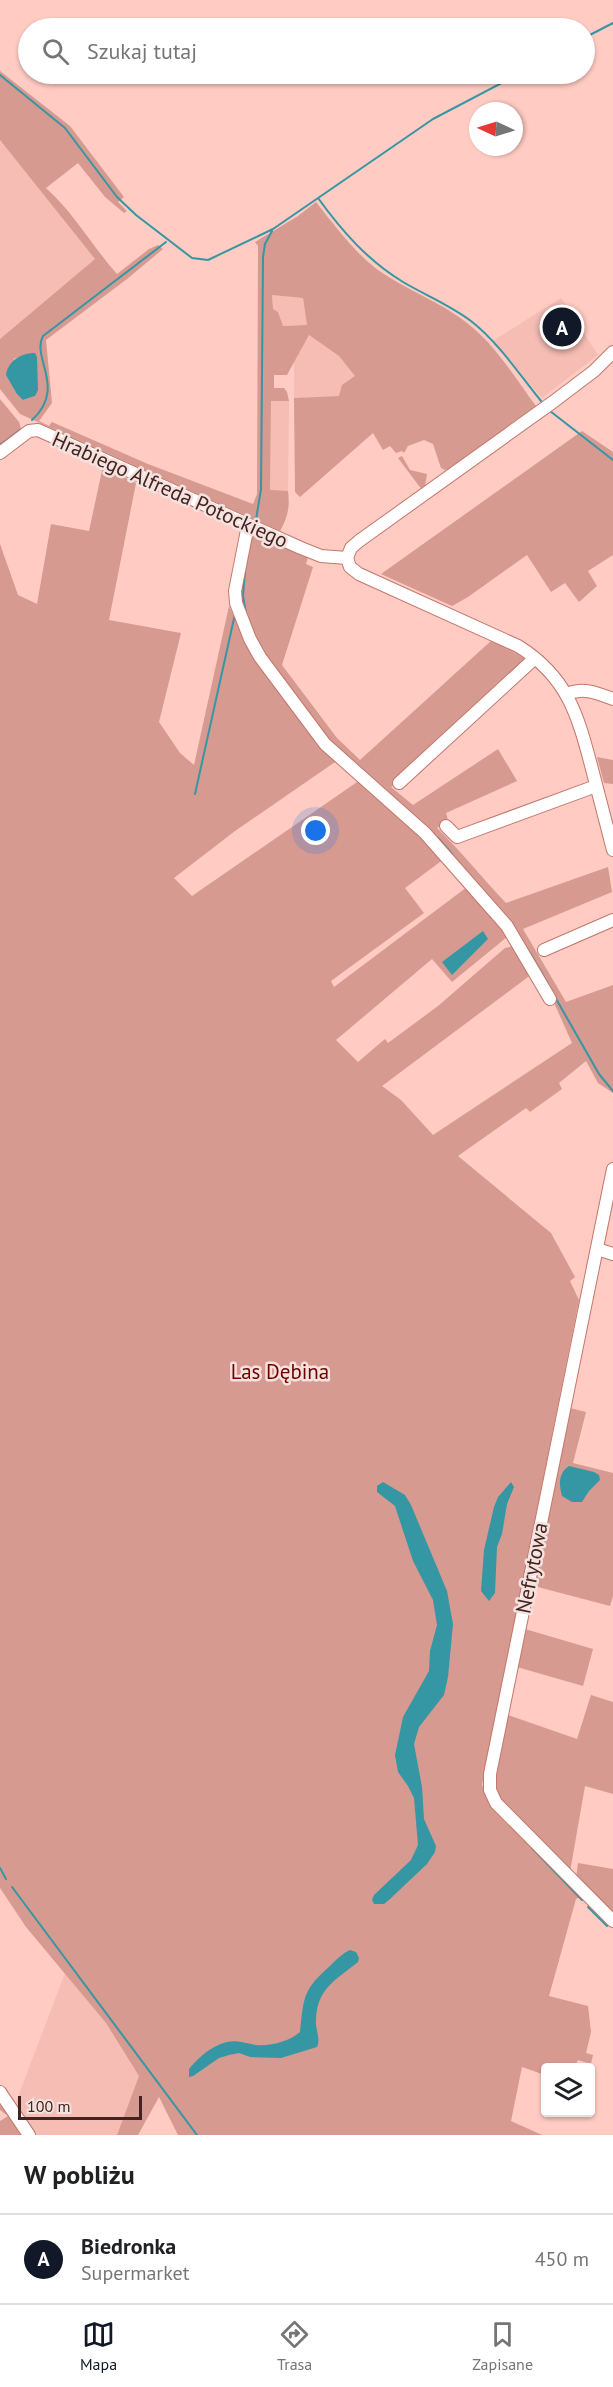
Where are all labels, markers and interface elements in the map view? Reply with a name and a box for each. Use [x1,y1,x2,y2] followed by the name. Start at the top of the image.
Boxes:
[18,18,595,84] search box
[39,35,72,68] icon: search
[87,37,197,65] text: Szukaj tutaj
[469,102,523,156] north arrow
[542,304,582,350] pin: A
[48,425,292,554] street label: Hrabiego Alfreda Potockiego
[301,816,330,845] your location
[231,1358,329,1385] park label: Las Dębina
[509,1520,554,1616] street label: Nefrytowa
[541,2063,595,2117] map controls
[541,2063,595,2117] button: layers
[18,2093,142,2120] scale bar
[27,2096,70,2116] text: 100 m
[24,2158,135,2191] text: W pobliżu
[81,2232,176,2260] text: Biedronka
[37,2246,50,2272] text: A
[535,2246,589,2272] text: 450 m
[81,2260,189,2286] text: Supermarket
[80,2318,117,2374] tab: Mapa
[277,2318,312,2374] tab: Trasa
[472,2318,533,2374] tab: Zapisane

